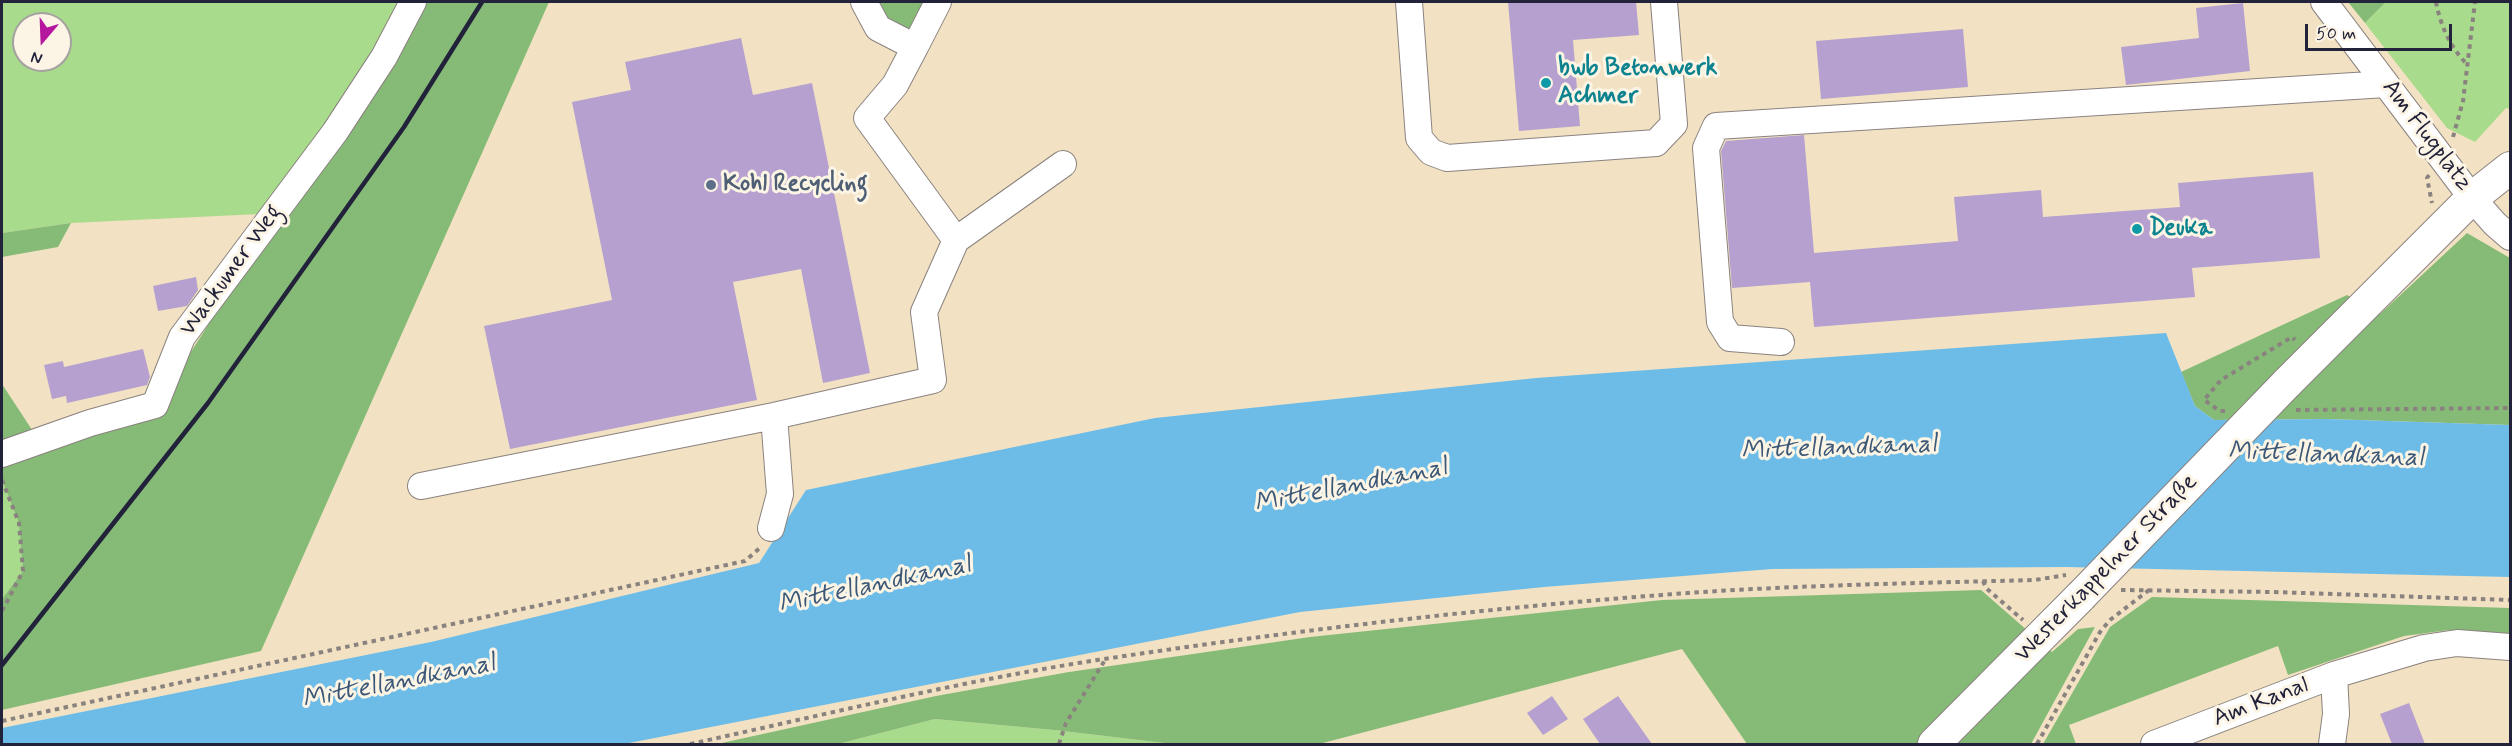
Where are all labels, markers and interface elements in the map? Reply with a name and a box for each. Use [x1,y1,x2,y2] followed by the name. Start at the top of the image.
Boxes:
[12,12,72,72] north arrow
[2308,12,2455,50] scale bar
[2316,22,2356,46] text: 50 m
[28,46,45,69] text: N
[1558,55,1717,111] place label: bwb Betonwerk Achmer
[2375,75,2477,197] street label: Am Flugplatz
[1539,76,1553,90] marker: bwb Betonwerk Achmer
[723,171,868,199] place label: Kohl Recycling
[704,178,718,192] marker: Kohl Recycling
[174,199,290,343] street label: Wackumer Weg
[2149,215,2212,243] place label: Deuka
[2130,222,2144,236] marker: Deuka
[1740,430,1938,468] water label: Mittellandkanal
[2227,437,2425,475] water label: Mittellandkanal
[1252,453,1450,521] water label: Mittellandkanal
[2010,469,2204,669] street label: Westerkappelner Straße
[776,550,974,622] water label: Mittellandkanal
[300,649,498,717] water label: Mittellandkanal
[2209,672,2313,734] street label: Am Kanal

